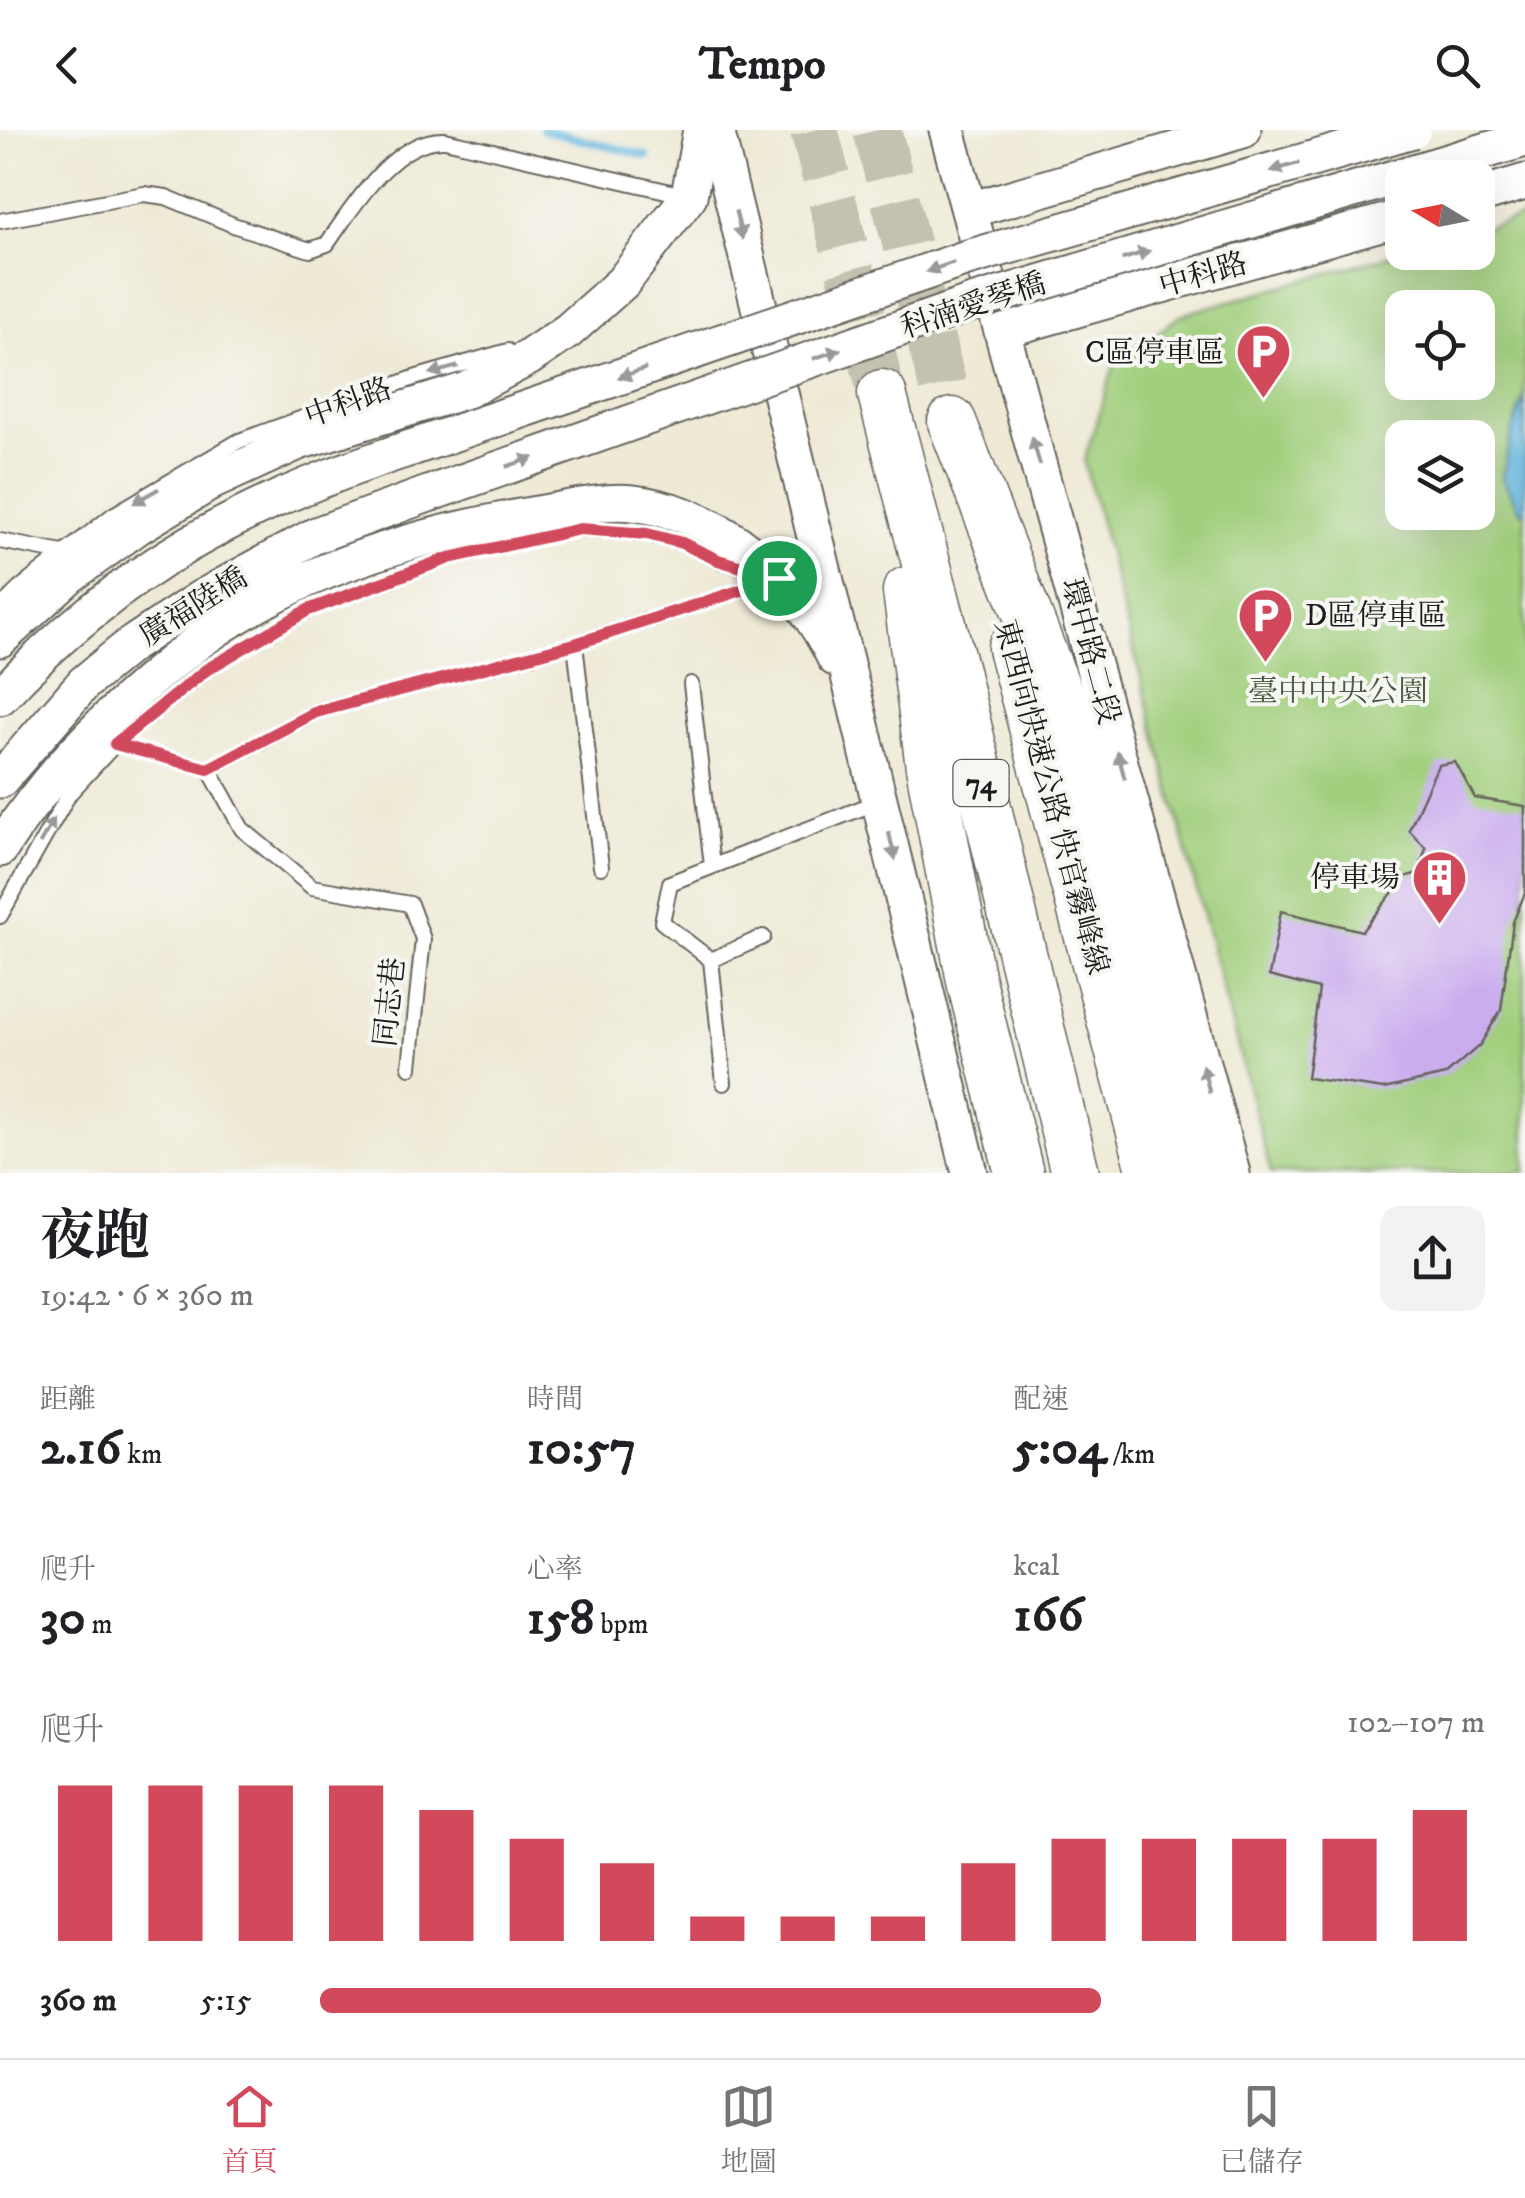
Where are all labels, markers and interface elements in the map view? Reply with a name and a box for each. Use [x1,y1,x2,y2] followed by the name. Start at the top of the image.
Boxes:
[699,37,826,93] text: Tempo
[40,38,95,93] icon: back
[1430,38,1485,93] icon: search
[1269,159,1300,175] one-way arrow
[1385,160,1495,270] north arrow
[1385,160,1495,530] map controls
[732,210,747,241] one-way arrow
[1155,245,1252,306] street label: 中科路
[1121,247,1152,262] one-way arrow
[924,261,954,276] one-way arrow
[896,266,1051,347] street label: 科湳愛琴橋
[1385,290,1495,400] button: locate
[1234,322,1294,401] parking icon: C區停車區
[1085,335,1225,372] place label: C區停車區
[812,346,842,361] one-way arrow
[428,363,459,378] one-way arrow
[617,366,647,381] one-way arrow
[300,371,397,436] street label: 中科路
[1385,420,1495,530] button: layers
[1028,436,1044,467] one-way arrow
[505,454,535,469] one-way arrow
[132,486,160,504] one-way arrow
[737,536,822,621] pin
[752,551,807,606] icon: arrive
[133,560,254,655] street label: 廣福陸橋
[1052,574,1127,729] street label: 環中路二段
[1236,585,1296,664] parking icon: D區停車區
[1305,598,1447,635] place label: D區停車區
[985,616,1116,979] street label: 東西向快速公路 快官霧峰線
[1248,674,1428,711] park label: 臺中中央公園
[1113,749,1129,780] one-way arrow
[954,760,1008,806] road number: 74
[38,817,56,845] one-way arrow
[885,831,900,862] one-way arrow
[1409,847,1469,926] building icon: 停車場
[1310,860,1400,897] place label: 停車場
[367,955,414,1049] street label: 同志巷
[1198,1063,1214,1094] one-way arrow
[40,1204,150,1273] text: 夜跑
[1380,1206,1485,1311] button: share
[40,1276,254,1316] text: 19:42 · 6 × 360 m
[40,1382,96,1417] text: 距離
[527,1382,583,1417] text: 時間
[1013,1382,1069,1417] text: 配速
[40,1417,121,1480] text: 2.16
[527,1417,636,1480] text: 10:57
[1013,1417,1107,1480] text: 5:04
[121,1437,162,1472] text: km
[1107,1437,1155,1472] text: /km
[1013,1549,1059,1584] text: kcal
[40,1552,96,1587] text: 爬升
[527,1552,583,1587] text: 心率
[1013,1584,1084,1647] text: 166
[40,1587,86,1650] text: 30
[527,1587,594,1650] text: 158
[86,1607,113,1642] text: m
[594,1607,649,1642] text: bpm
[1347,1703,1485,1743] text: 102–107 m
[40,1711,104,1751] text: 爬升
[40,1981,117,2021] text: 360 m
[200,1981,252,2021] text: 5:15
[221,2079,278,2180] tab: 首頁
[720,2079,777,2180] tab: 地圖
[1219,2079,1304,2180] tab: 已儲存

